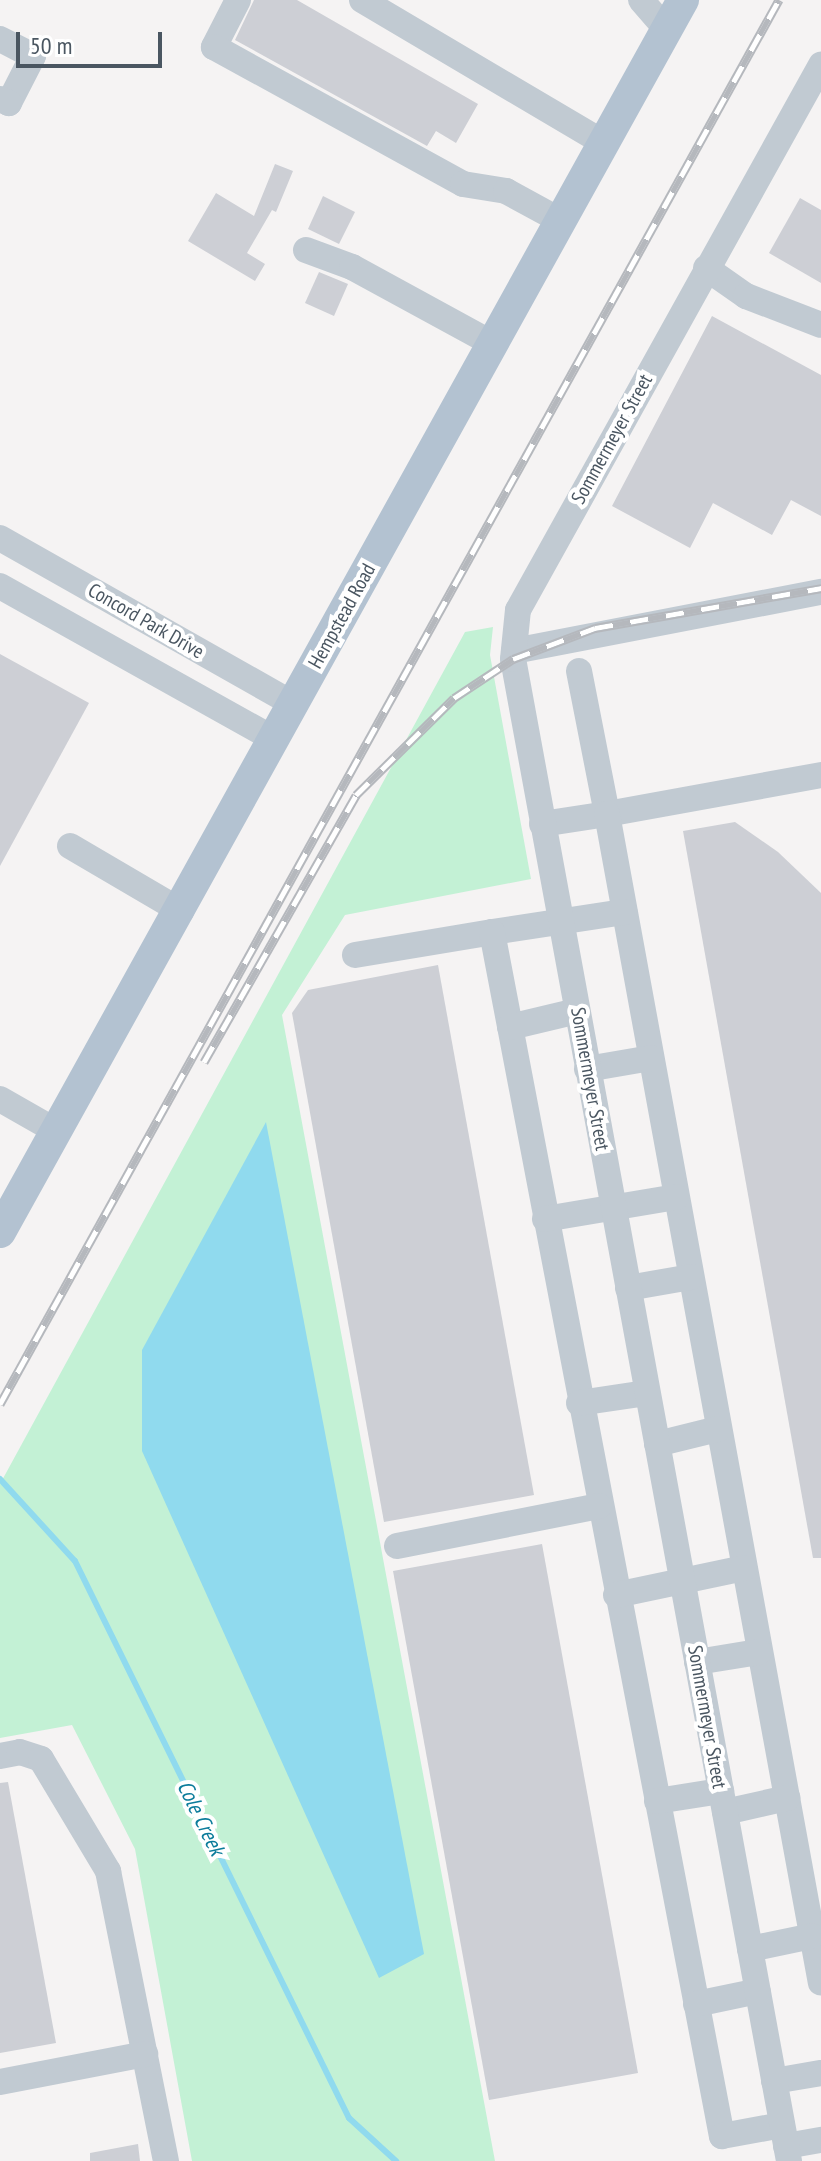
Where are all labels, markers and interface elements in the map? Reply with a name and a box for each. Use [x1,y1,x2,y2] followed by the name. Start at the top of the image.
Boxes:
[20,16,166,66] scale bar
[30,30,72,61] text: 50 m
[566,370,658,508] street label: Sommermeyer Street
[303,559,381,673] street label: Hempstead Road
[84,578,208,664] street label: Concord Park Drive
[566,1006,614,1152] street label: Sommermeyer Street
[683,1644,731,1790] street label: Sommermeyer Street
[172,1776,230,1860] water label: Cole Creek

